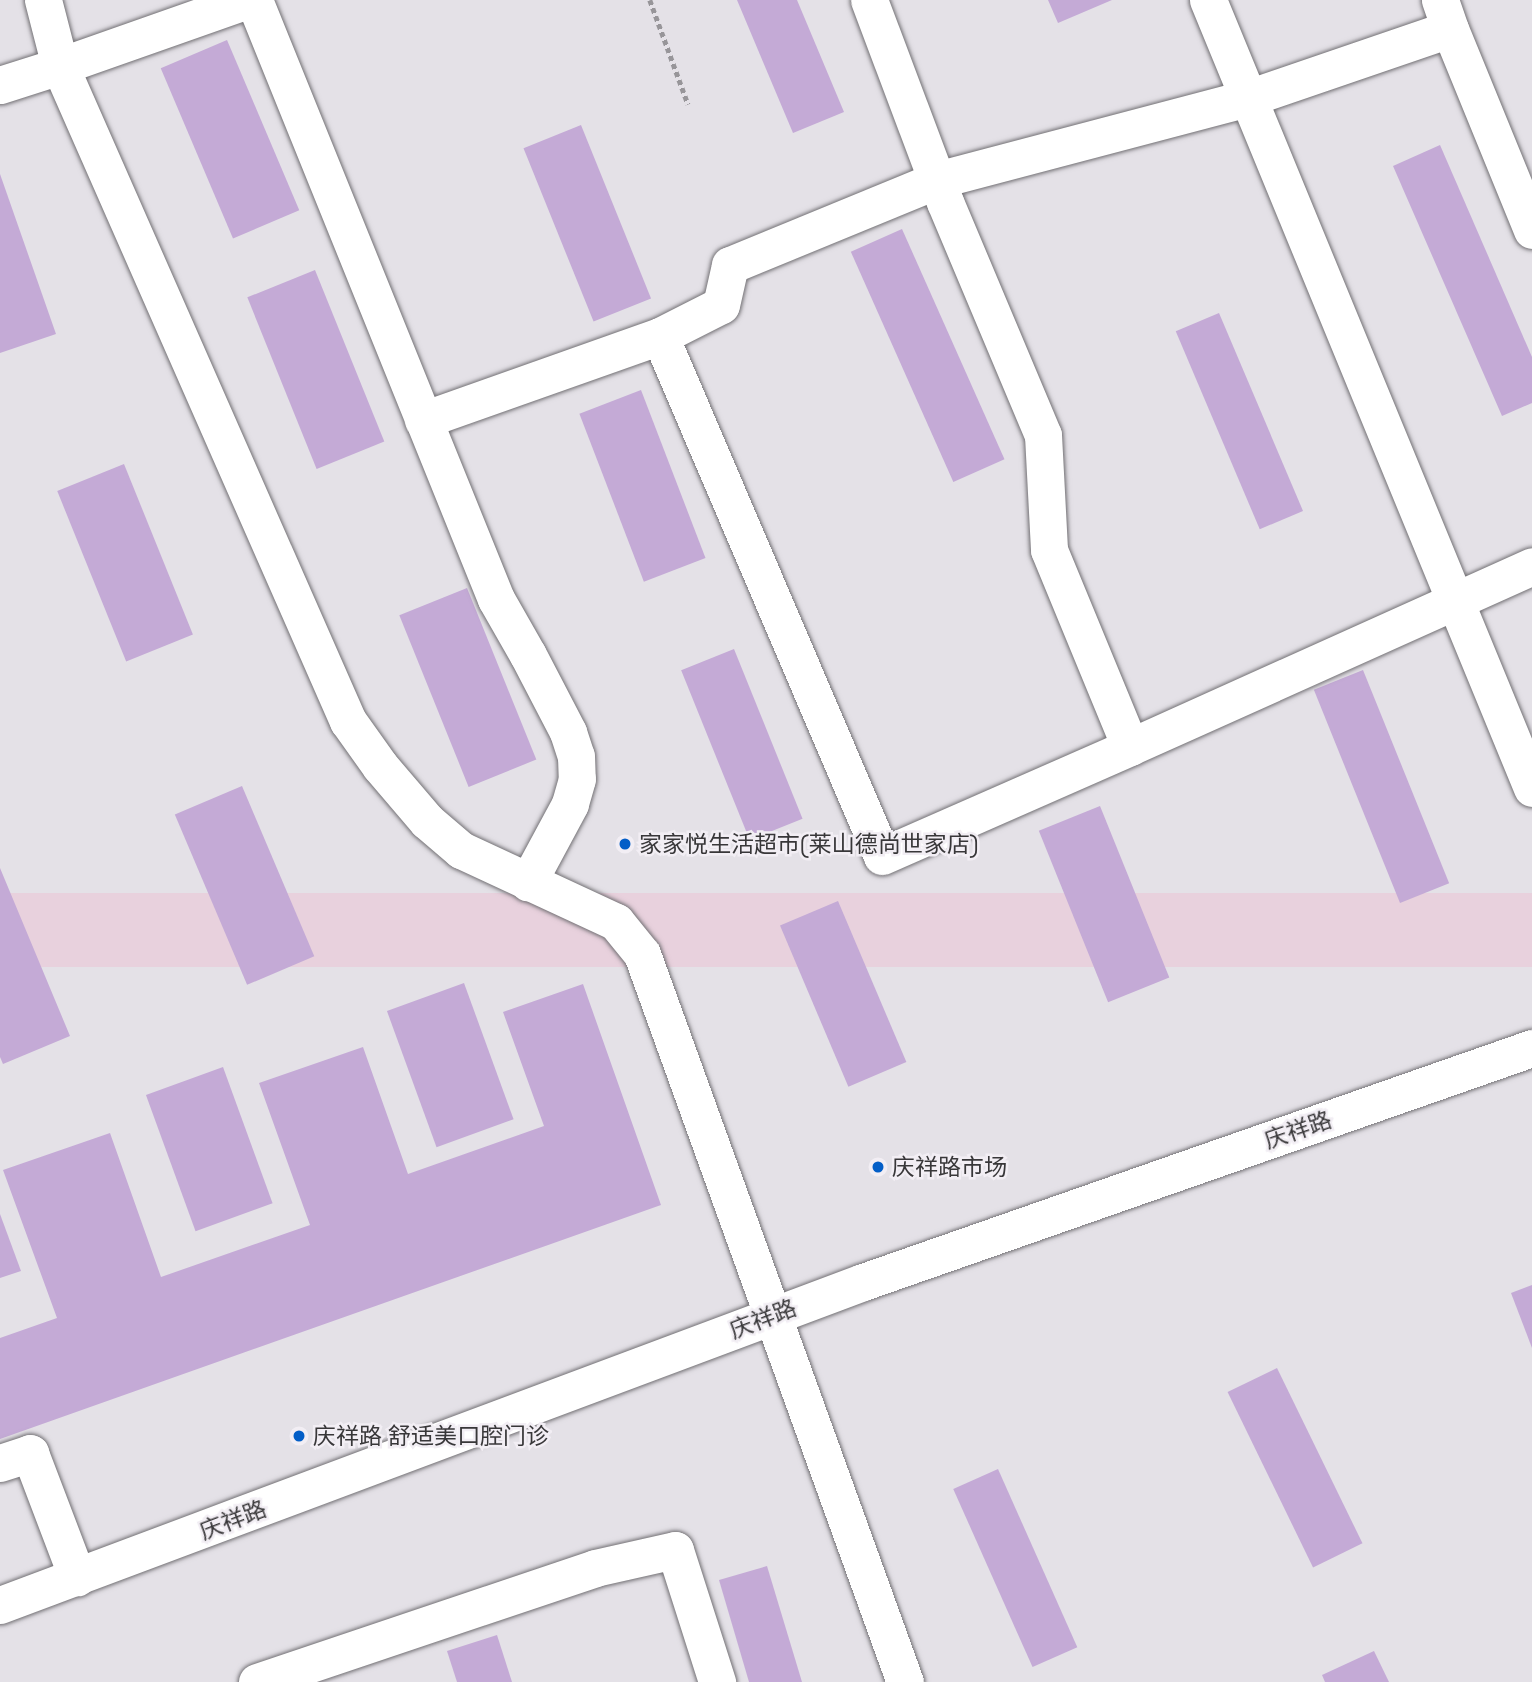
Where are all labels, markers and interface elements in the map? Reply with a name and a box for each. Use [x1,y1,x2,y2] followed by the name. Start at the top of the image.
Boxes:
[639,830,978,858] place label: 家家悦生活超市(莱山德尚世家店)
[617,836,633,852] marker: 家家悦生活超市(莱山德尚世家店)
[1261,1106,1335,1154] street label: 庆祥路
[892,1153,1007,1181] place label: 庆祥路市场
[870,1159,886,1175] marker: 庆祥路市场
[726,1294,800,1344] street label: 庆祥路
[313,1422,549,1450] place label: 庆祥路 舒适美口腔门诊
[291,1428,307,1444] marker: 庆祥路 舒适美口腔门诊
[196,1495,270,1545] street label: 庆祥路

